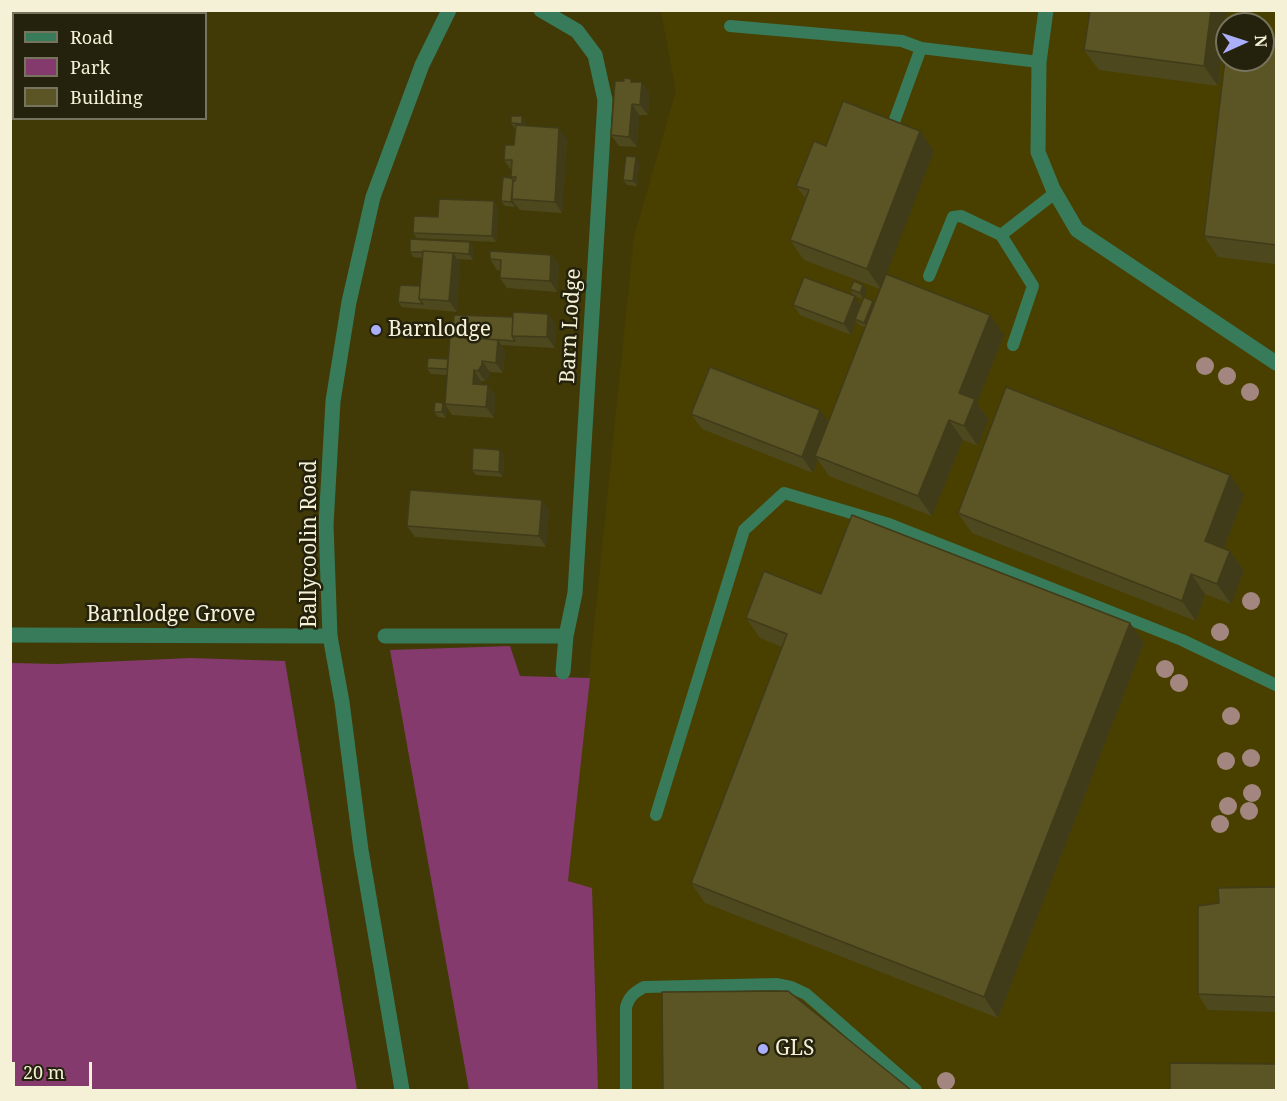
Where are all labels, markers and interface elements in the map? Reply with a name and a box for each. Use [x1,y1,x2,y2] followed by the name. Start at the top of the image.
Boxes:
[12,12,207,120] legend
[1215,12,1275,72] north arrow
[70,25,113,49] text: Road
[1250,34,1272,48] text: N
[70,55,110,79] text: Park
[70,85,143,109] text: Building
[555,268,587,384] street label: Barn Lodge
[388,317,491,343] place label: Barnlodge
[369,323,383,337] marker: Barnlodge
[297,460,323,628] street label: Ballycoolin Road
[87,602,255,628] street label: Barnlodge Grove
[775,1036,815,1062] place label: GLS
[756,1042,770,1056] marker: GLS
[15,1050,94,1088] scale bar
[23,1060,65,1084] text: 20 m

